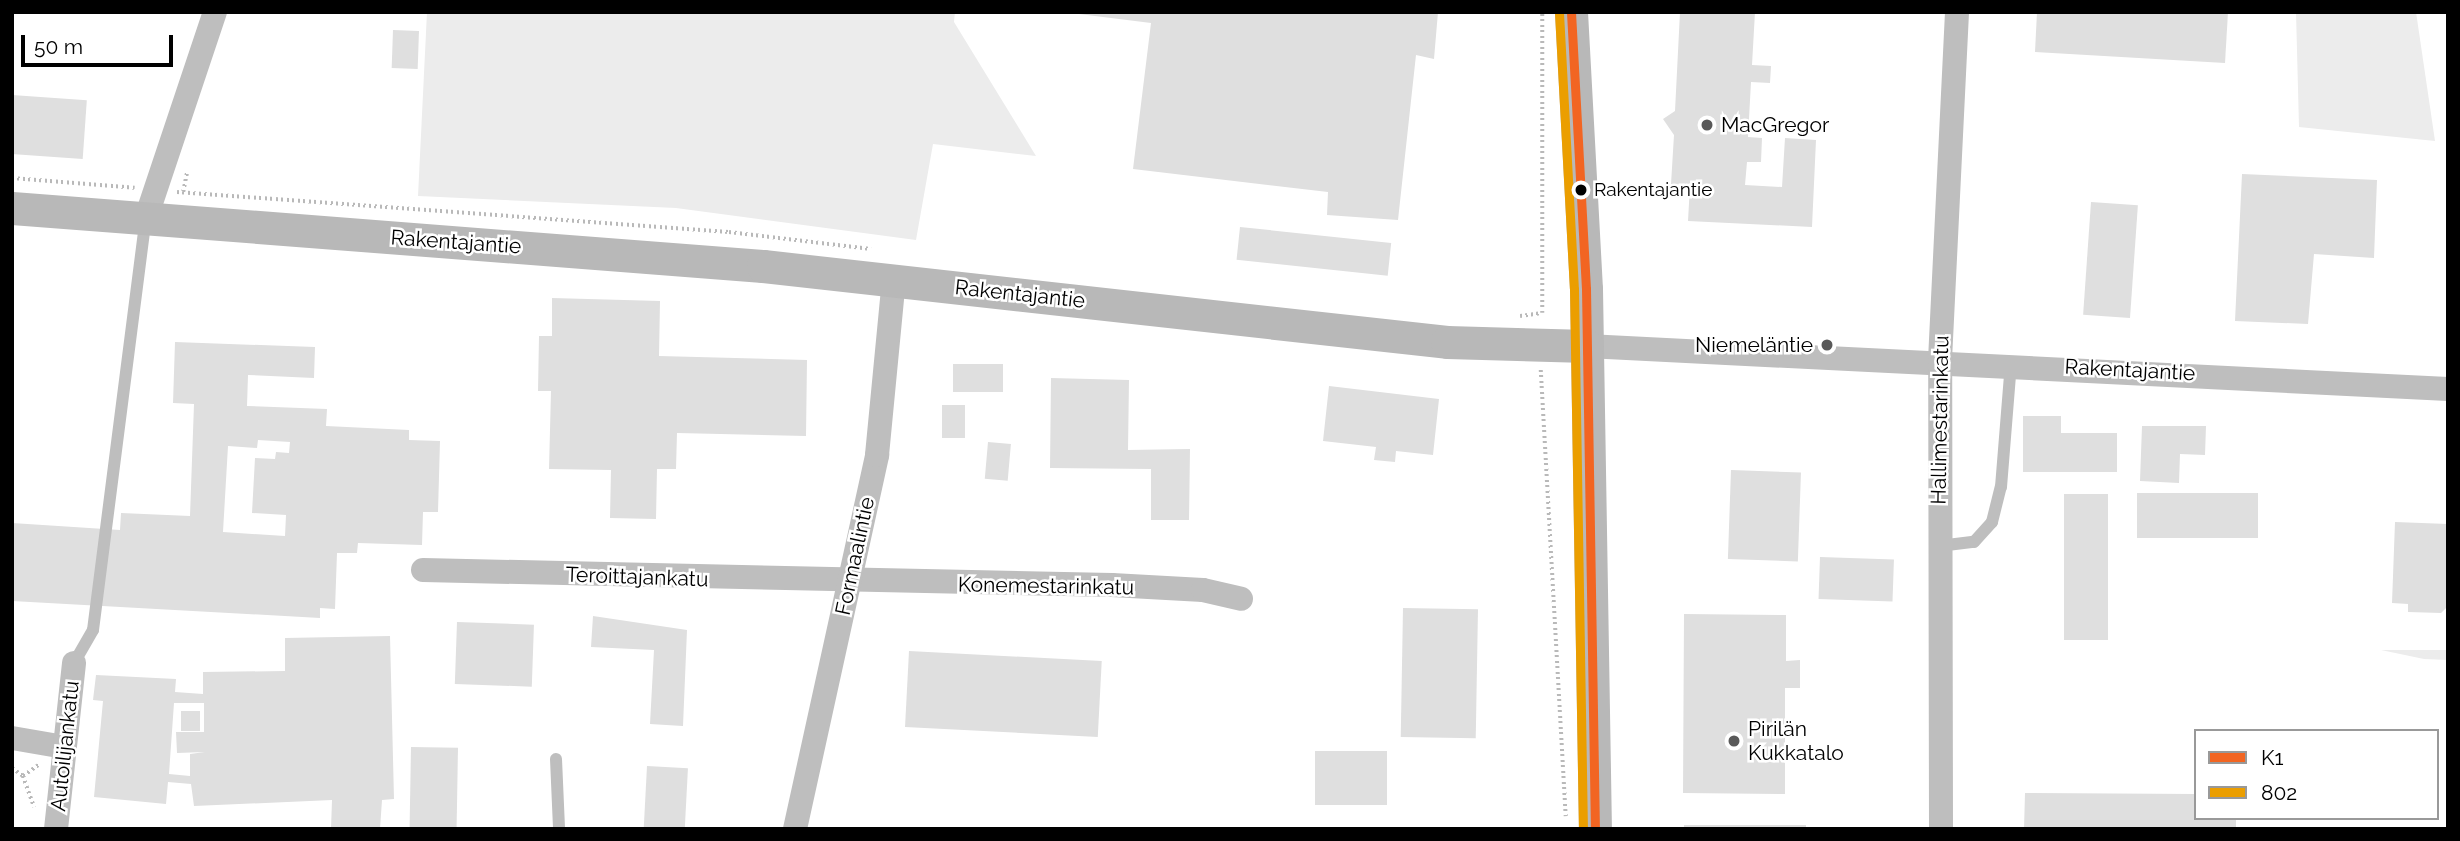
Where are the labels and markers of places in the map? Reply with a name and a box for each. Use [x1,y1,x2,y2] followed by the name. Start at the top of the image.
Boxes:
[1721,112,1829,138] place label: MacGregor
[1699,117,1715,133] marker: MacGregor
[1594,179,1712,201] place label: Rakentajantie
[1574,183,1588,197] marker: Rakentajantie
[1695,332,1813,358] place label: Niemeläntie
[1819,337,1835,353] marker: Niemeläntie
[1748,716,1844,766] place label: Pirilän Kukkatalo
[1726,733,1742,749] marker: Pirilän Kukkatalo

